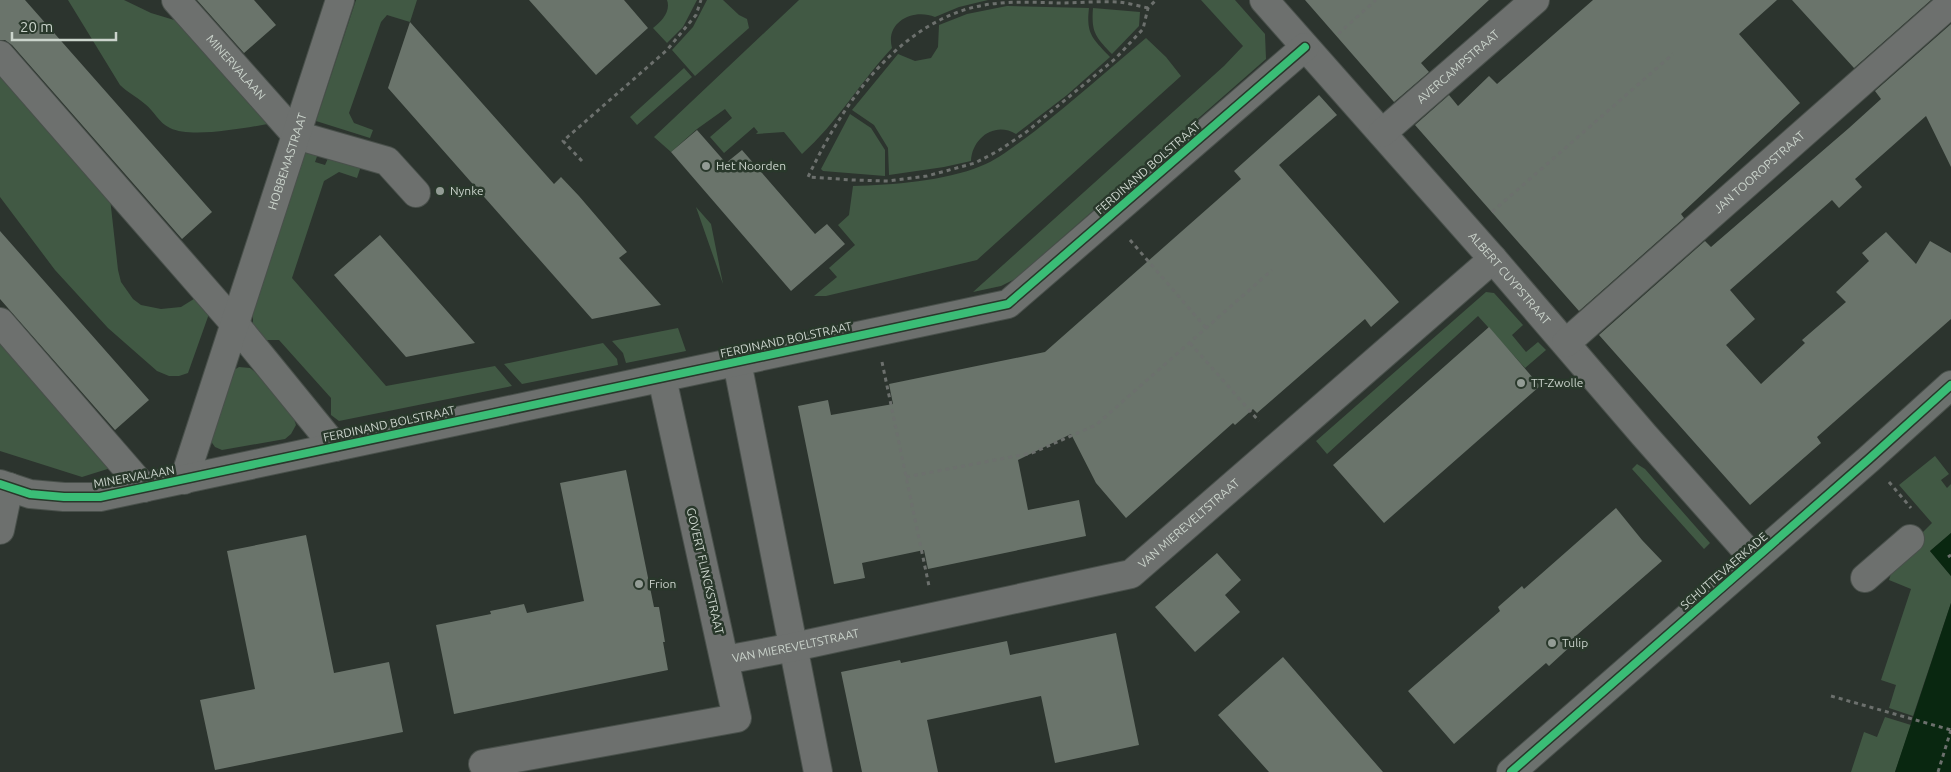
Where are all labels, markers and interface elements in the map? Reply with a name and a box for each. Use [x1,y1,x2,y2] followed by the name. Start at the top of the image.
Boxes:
[12,10,116,42] scale bar
[20,18,53,35] text: 20 m
[1414,27,1502,106] street label: AVERCAMPSTRAAT
[204,32,268,102] street label: MINERVALAAN
[265,111,309,211] street label: HOBBEMASTRAAT
[1093,118,1203,217] street label: FERDINAND BOLSTRAAT
[1711,128,1807,215] street label: JAN TOOROPSTRAAT
[716,159,786,172] place label: Het Noorden
[700,160,712,172] marker: Het Noorden
[450,184,484,197] place label: Nynke
[434,185,446,197] marker: Nynke
[1466,229,1553,327] street label: ALBERT CUYPSTRAAT
[719,319,853,360] street label: FERDINAND BOLSTRAAT
[1531,376,1584,389] place label: TT-Zwolle
[1515,377,1527,389] marker: TT-Zwolle
[322,403,456,444] street label: FERDINAND BOLSTRAAT
[92,463,175,490] street label: MINERVALAAN
[1136,476,1242,570] street label: VAN MIEREVELTSTRAAT
[685,506,727,636] street label: GOVERT FLINCKSTRAAT
[1678,529,1770,612] street label: SCHUTTEVAERKADE
[649,577,676,590] place label: Frion
[633,578,645,590] marker: Frion
[731,626,861,665] street label: VAN MIEREVELTSTRAAT
[1562,636,1588,649] place label: Tulip
[1546,637,1558,649] marker: Tulip

